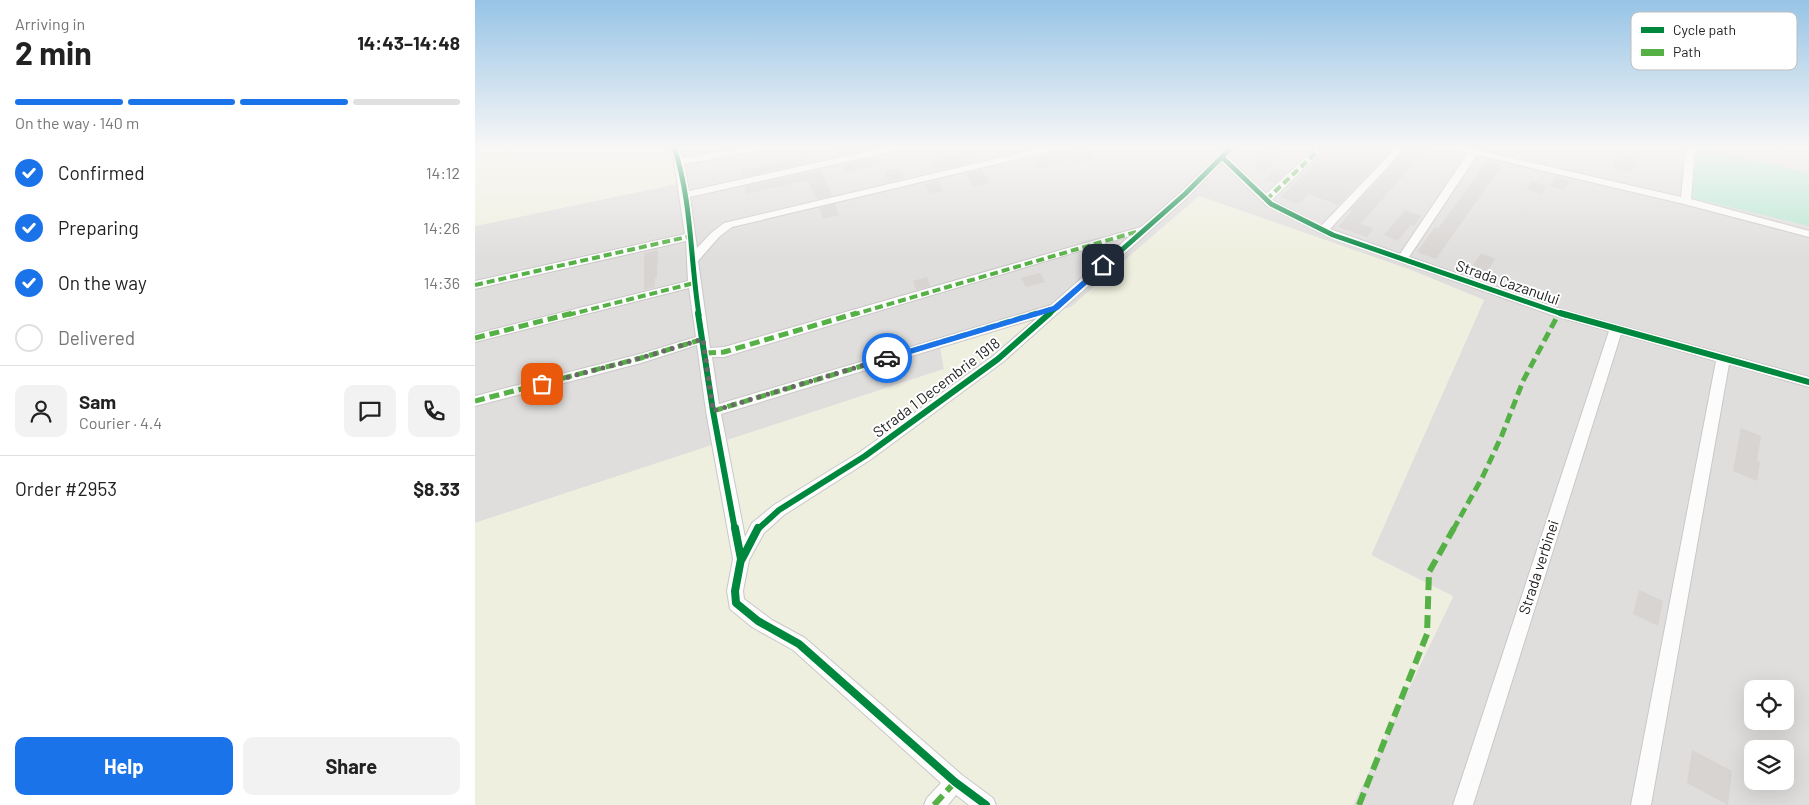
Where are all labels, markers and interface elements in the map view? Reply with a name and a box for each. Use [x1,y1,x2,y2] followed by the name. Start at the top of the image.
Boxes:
[1631,12,1797,70] legend
[15,14,85,33] text: Arriving in
[1673,21,1736,38] text: Cycle path
[357,31,460,54] text: 14:43–14:48
[15,33,92,71] text: 2 min
[1673,43,1701,60] text: Path
[15,113,139,132] text: On the way · 140 m
[15,159,43,187] icon: check
[58,161,145,184] text: Confirmed
[426,163,460,182] text: 14:12
[15,214,43,242] icon: check
[58,216,139,239] text: Preparing
[423,218,460,237] text: 14:26
[1082,244,1124,286] pin
[1089,251,1117,279] icon: home
[1454,256,1562,308] street label: Strada Cazanului
[15,269,43,297] icon: check
[58,271,147,294] text: On the way
[424,273,460,292] text: 14:36
[58,326,135,349] text: Delivered
[862,333,912,383] courier
[869,333,1003,441] street label: Strada 1 Decembrie 1918
[873,344,901,372] icon: car
[521,363,563,405] pin
[528,370,556,398] icon: bag
[15,385,67,437] button: person
[344,385,396,437] button: chat
[408,385,460,437] button: phone
[79,390,116,413] text: Sam
[79,413,162,432] text: Courier · 4.4
[15,477,117,500] text: Order #2953
[413,477,460,500] text: $8.33
[1514,517,1562,617] street label: Strada verbinei
[1744,680,1794,790] map controls
[1744,680,1794,730] button: locate
[15,737,233,795] button: Help
[243,737,460,795] button: Share
[1744,740,1794,790] button: layers

